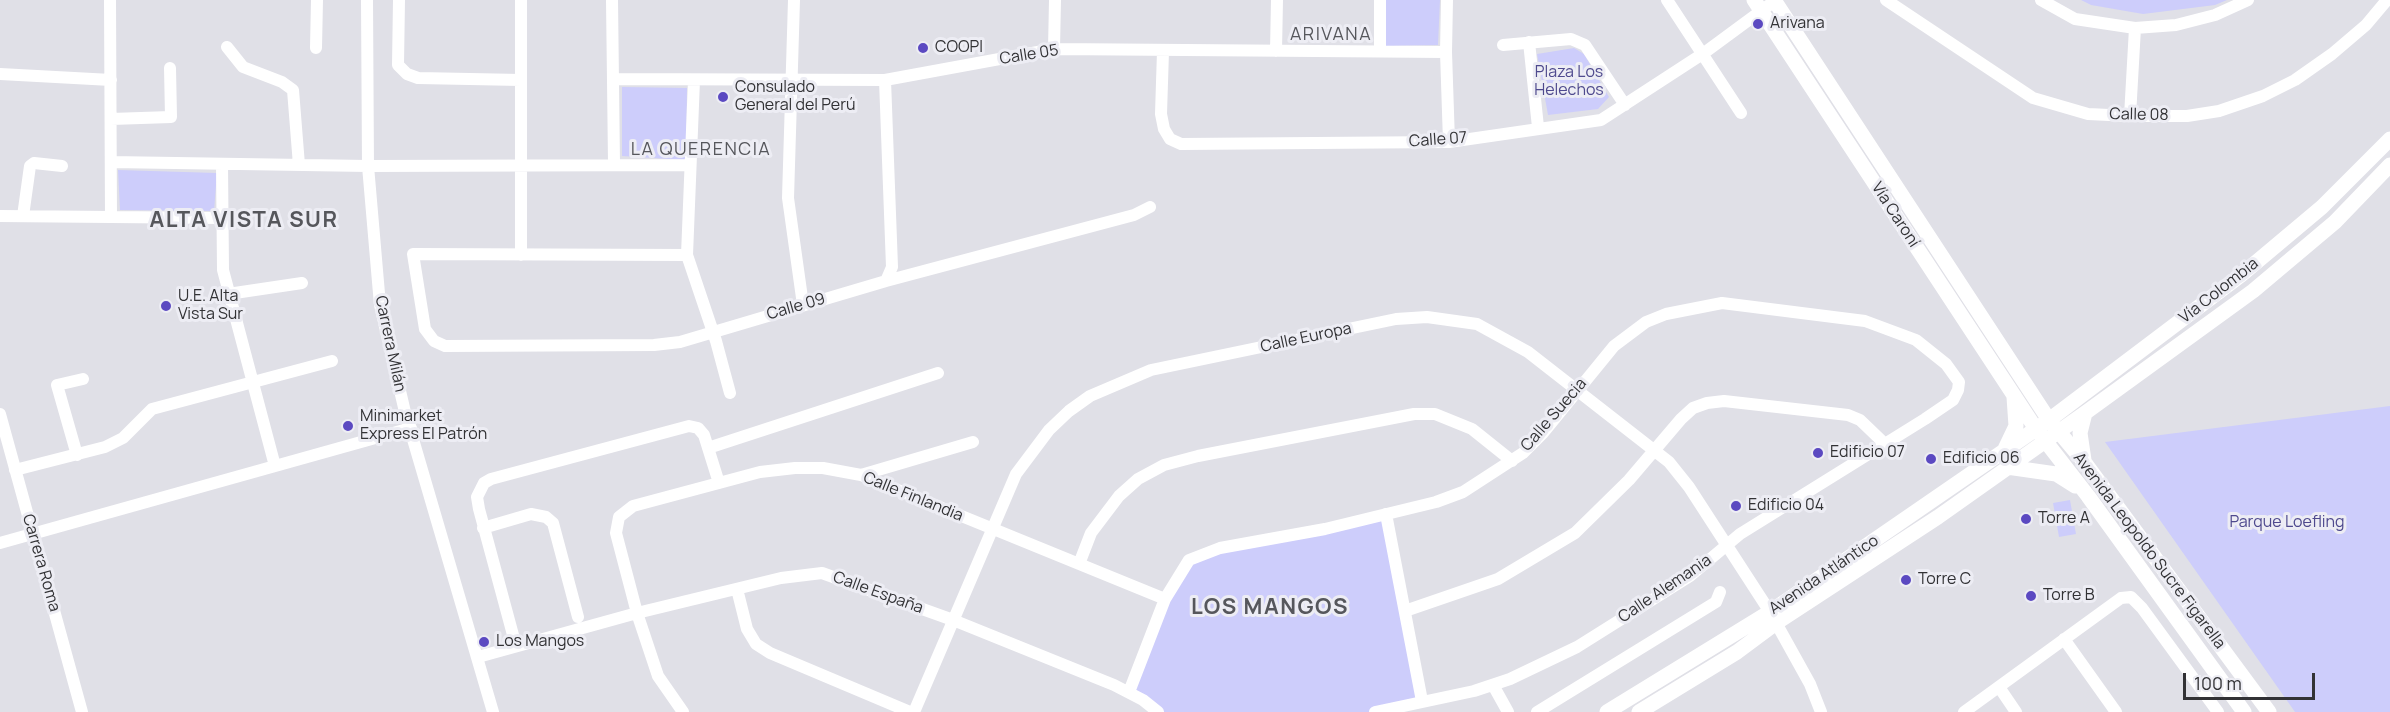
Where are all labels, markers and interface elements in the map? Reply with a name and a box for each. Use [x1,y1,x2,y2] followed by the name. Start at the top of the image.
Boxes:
[1770,14,1825,34] place label: Arivana
[1751,17,1765,31] marker: Arivana
[1290,24,1372,46] district label: ARIVANA
[935,38,983,58] place label: COOPI
[916,41,930,55] marker: COOPI
[998,41,1060,69] street label: Calle 05
[1534,63,1604,101] park label: Plaza Los Helechos
[735,78,855,116] place label: Consulado General del Perú
[716,90,730,104] marker: Consulado General del Perú
[2109,105,2169,125] street label: Calle 08
[1408,128,1468,152] street label: Calle 07
[631,139,771,161] district label: LA QUERENCIA
[1867,179,1923,251] street label: Vía Caroní
[150,208,338,234] district label: ALTA VISTA SUR
[2176,254,2262,328] street label: Vía Colombia
[178,287,243,325] place label: U.E. Alta Vista Sur
[764,289,828,325] street label: Calle 09
[370,294,410,394] street label: Carrera Milán
[159,299,173,313] marker: U.E. Alta Vista Sur
[1259,319,1353,357] street label: Calle Europa
[1517,375,1591,455] street label: Calle Suecia
[360,407,487,445] place label: Minimarket Express El Patrón
[341,419,355,433] marker: Minimarket Express El Patrón
[1830,443,1905,463] place label: Edificio 07
[1811,446,1825,460] marker: Edificio 07
[1943,449,2020,469] place label: Edificio 06
[2069,449,2229,653] street label: Avenida Leopoldo Sucre Figarella
[1924,452,1938,466] marker: Edificio 06
[860,468,966,526] street label: Calle Finlandia
[1748,496,1824,516] place label: Edificio 04
[1729,499,1743,513] marker: Edificio 04
[2038,509,2090,529] place label: Torre A
[18,512,64,614] street label: Carrera Roma
[2019,512,2033,526] marker: Torre A
[2229,513,2345,533] park label: Parque Loefling
[1766,531,1882,619] street label: Avenida Atlántico
[1615,551,1715,627] street label: Calle Alemania
[830,568,926,618] street label: Calle España
[1918,570,1971,590] place label: Torre C
[1899,573,1913,587] marker: Torre C
[2043,586,2094,606] place label: Torre B
[2024,589,2038,603] marker: Torre B
[1191,595,1349,621] district label: LOS MANGOS
[496,632,584,652] place label: Los Mangos
[477,635,491,649] marker: Los Mangos
[2186,661,2318,699] scale bar
[2194,671,2242,695] text: 100 m

